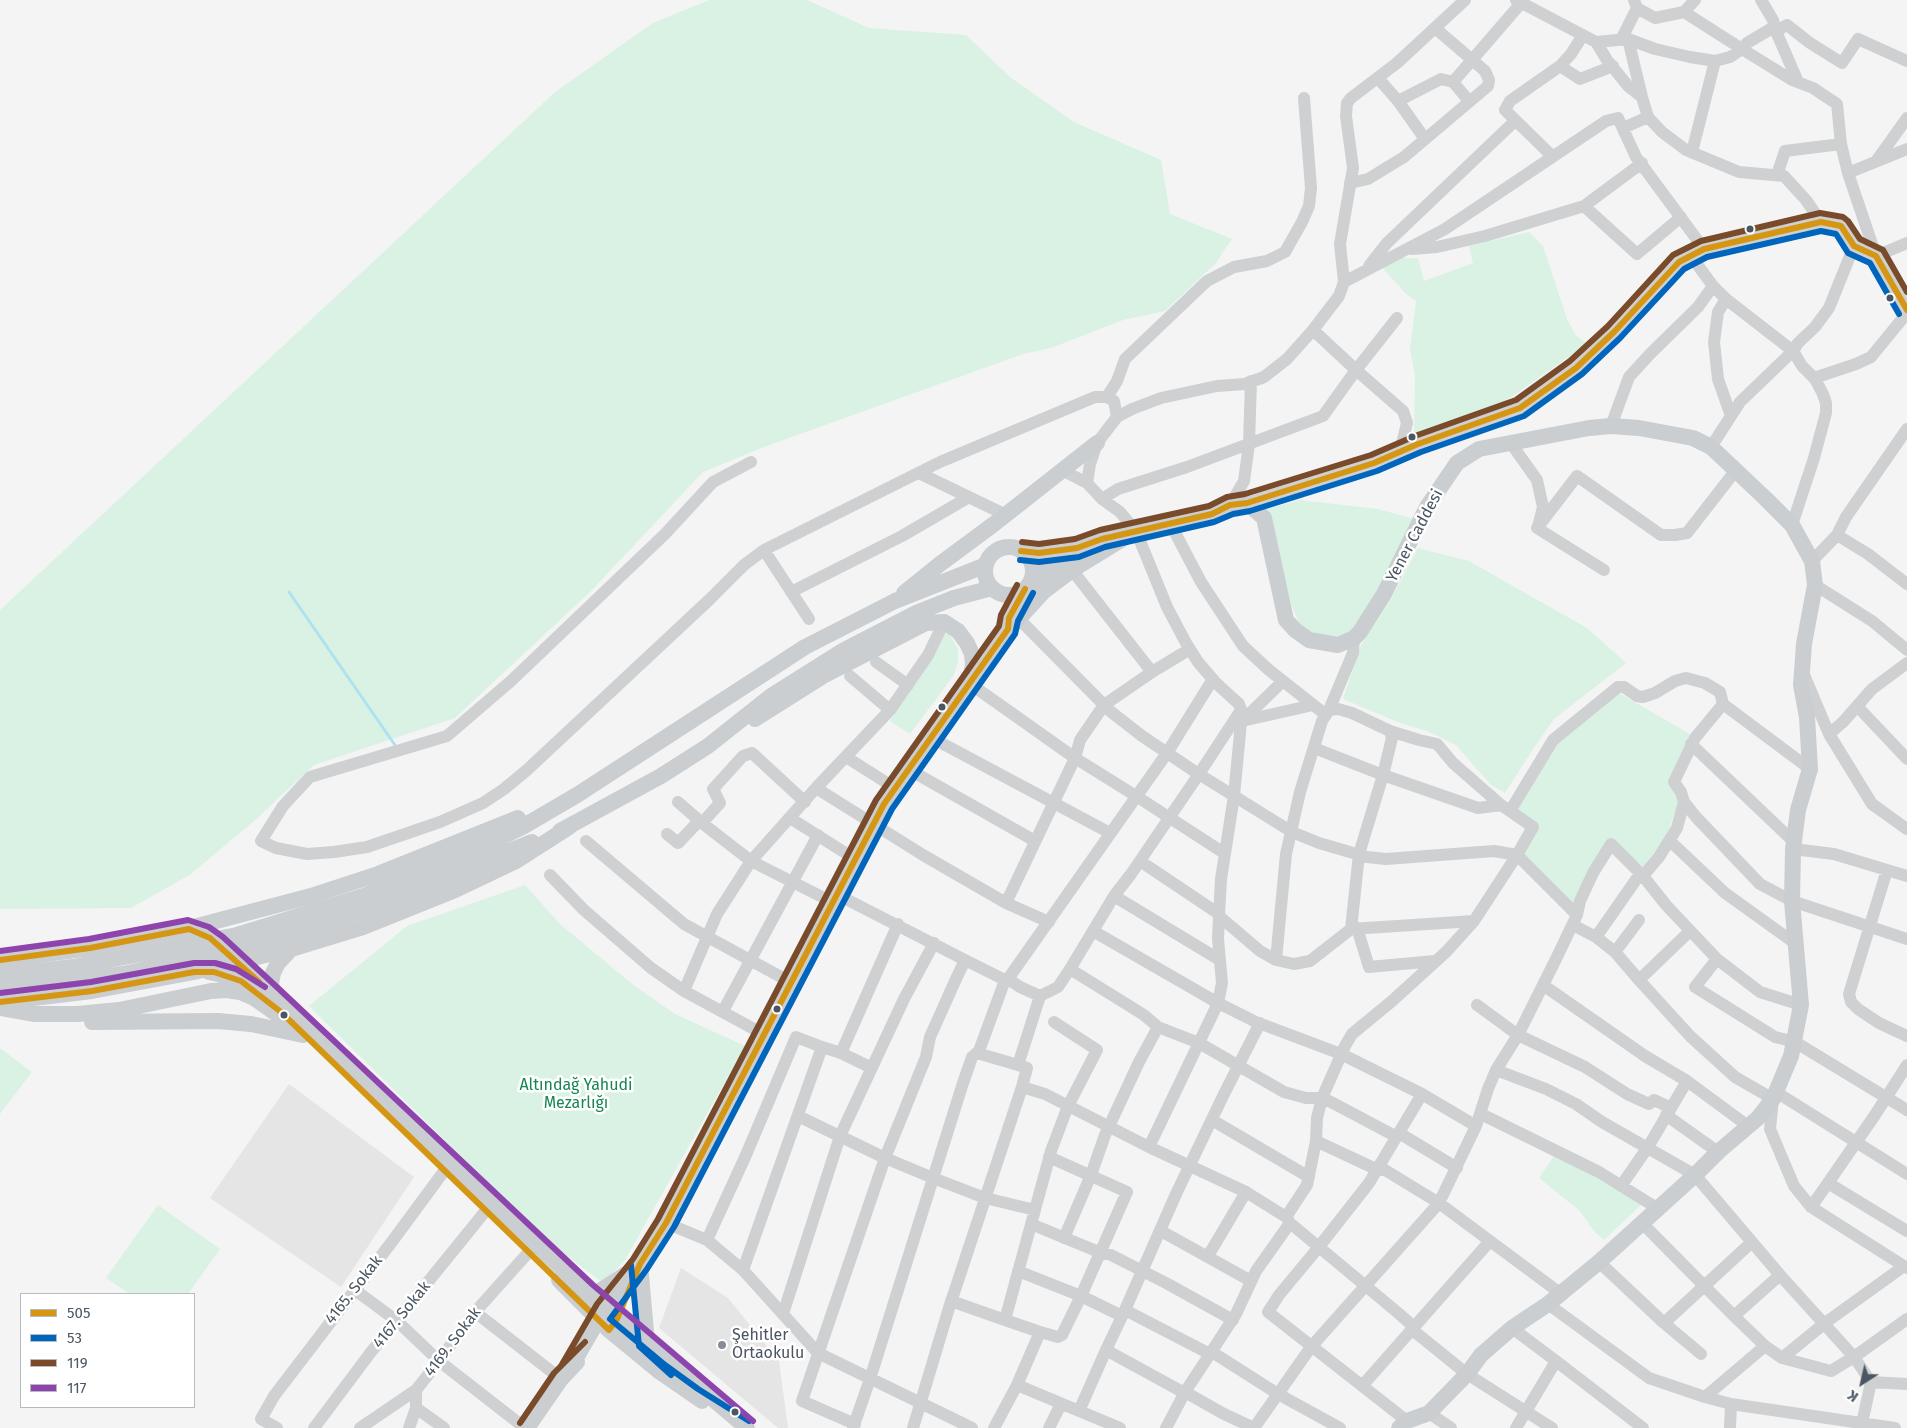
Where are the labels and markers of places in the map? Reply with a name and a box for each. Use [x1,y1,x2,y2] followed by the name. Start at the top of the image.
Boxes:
[1745,224,1755,234] unlabelled marker
[1885,293,1895,303] unlabelled marker
[1407,432,1417,442] unlabelled marker
[937,702,947,712] unlabelled marker
[772,1004,782,1014] unlabelled marker
[279,1010,289,1020] unlabelled marker
[732,1326,804,1364] place label: Şehitler Ortaokulu
[716,1339,728,1351] marker: Şehitler Ortaokulu
[730,1407,740,1417] unlabelled marker

